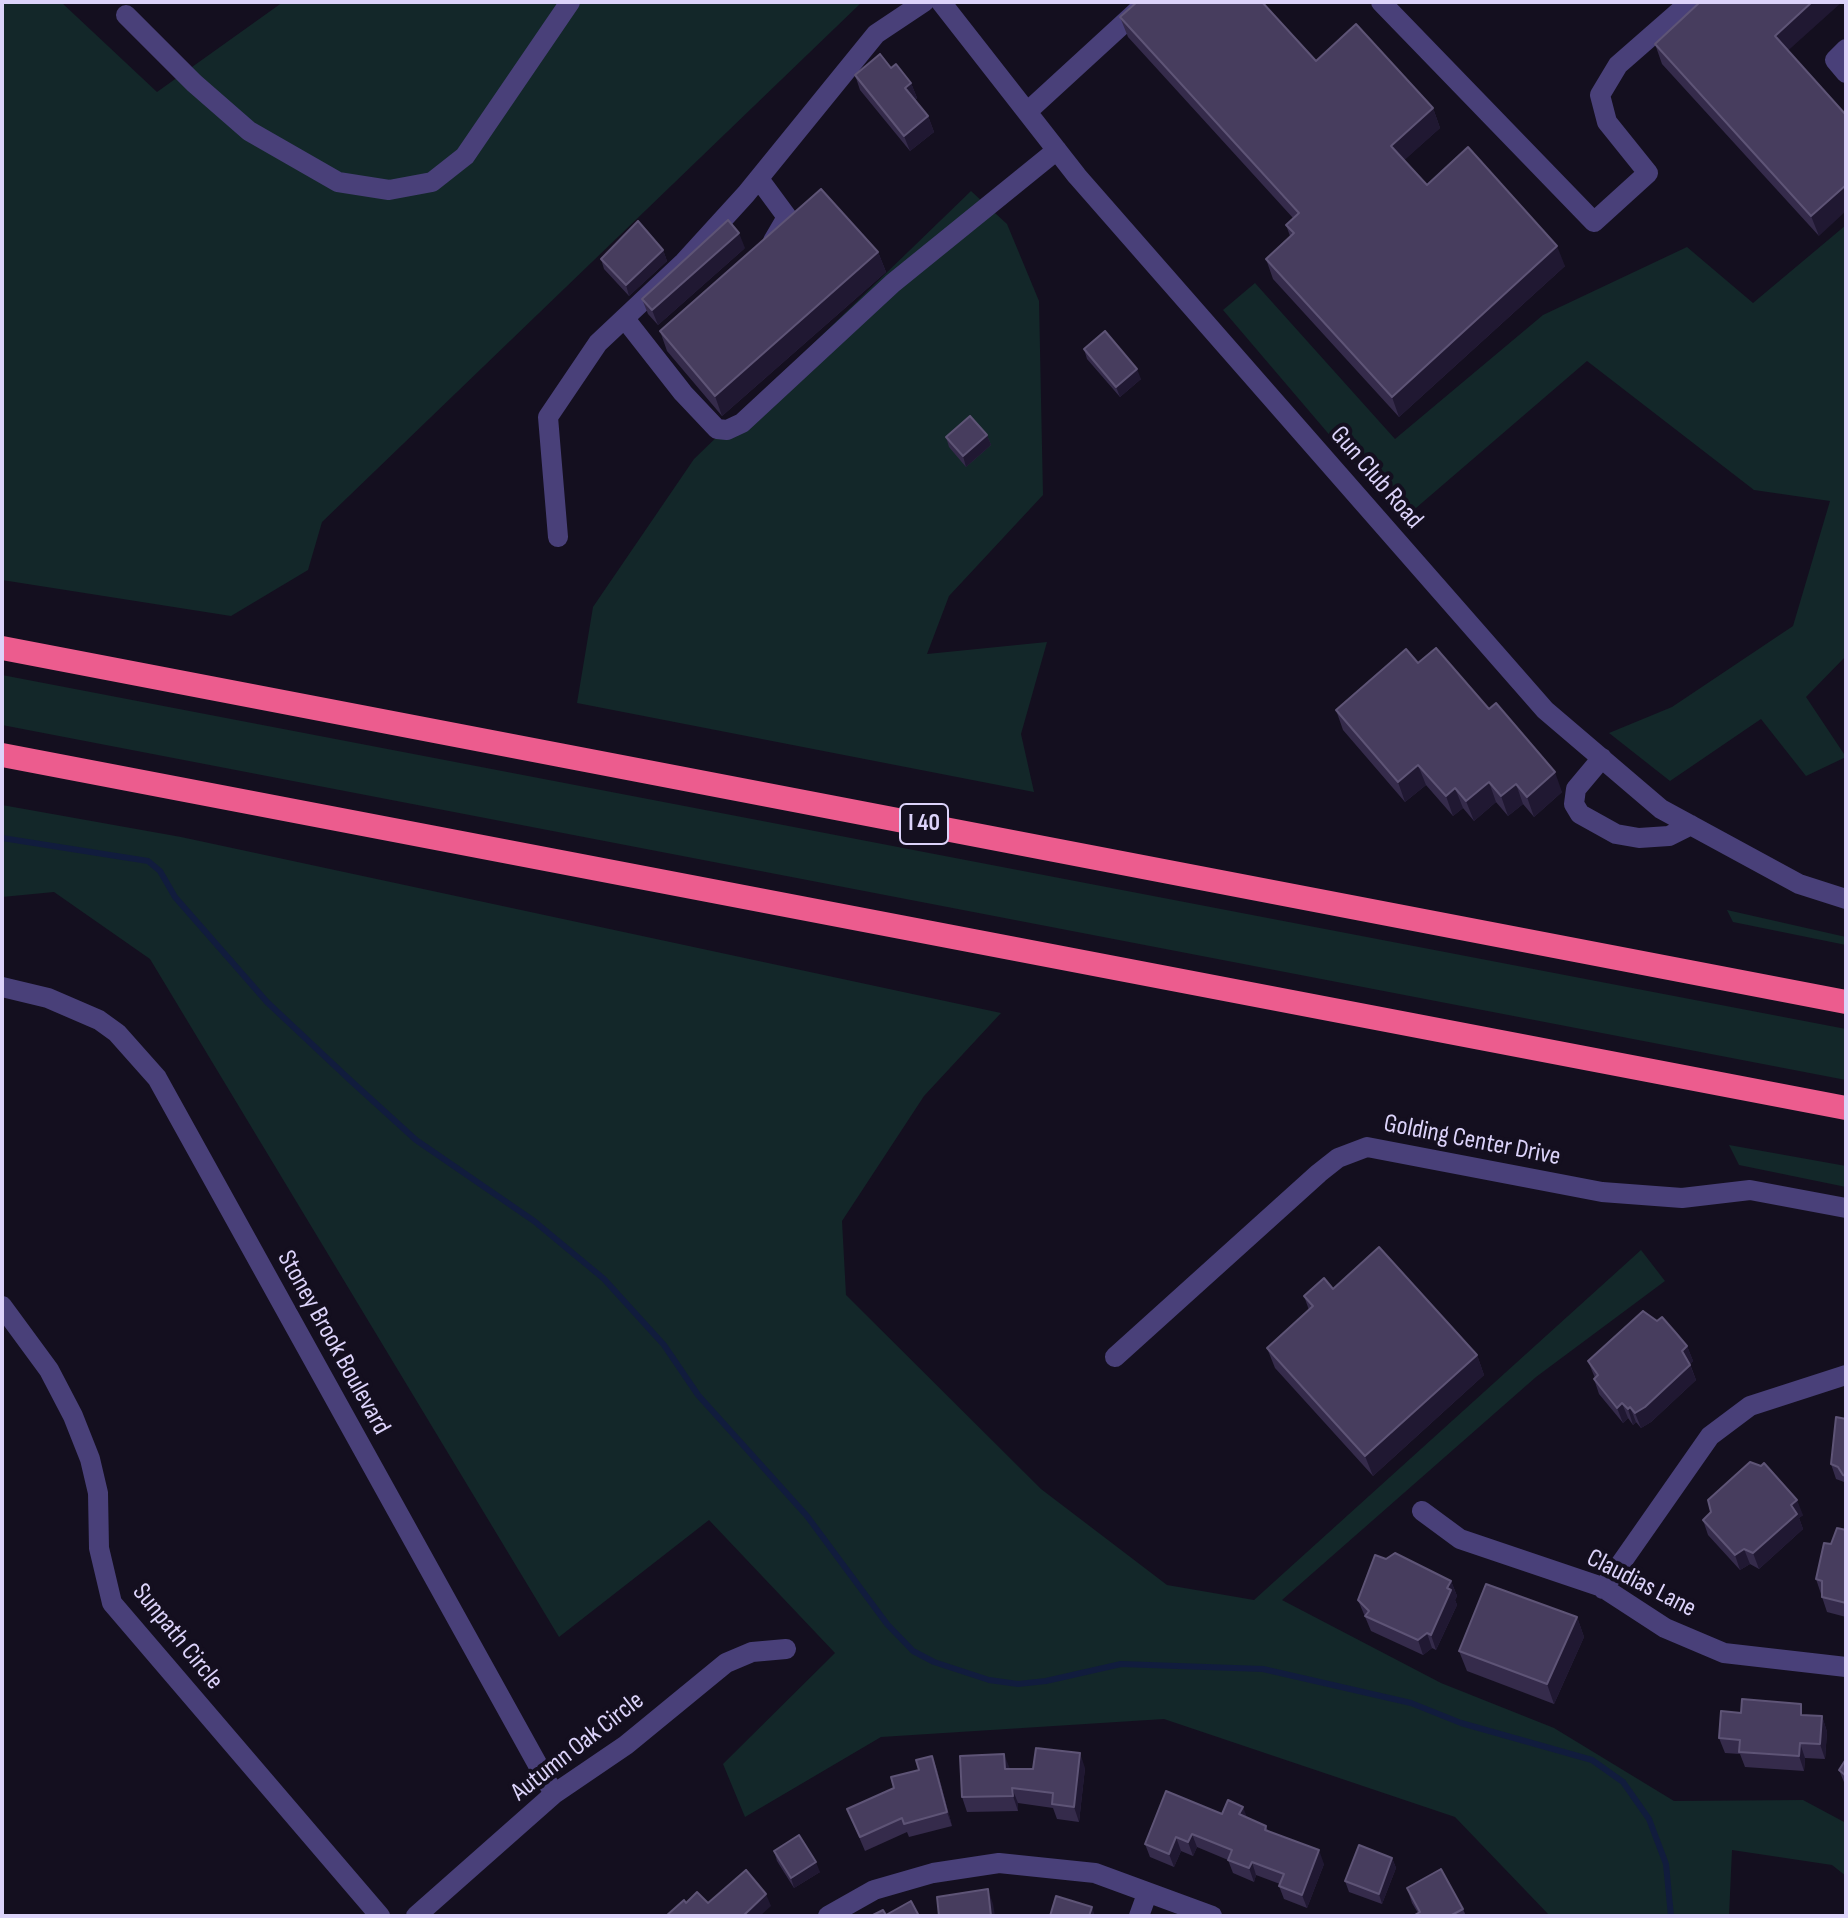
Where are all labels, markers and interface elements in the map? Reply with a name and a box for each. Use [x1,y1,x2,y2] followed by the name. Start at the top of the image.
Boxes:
[1323,420,1429,536] street label: Gun Club Road
[900,804,948,844] road number: I 40
[1381,1109,1563,1173] street label: Golding Center Drive
[270,1246,396,1440] street label: Stoney Brook Boulevard
[1581,1543,1701,1625] street label: Claudias Lane
[125,1578,229,1696] street label: Sunpath Circle
[506,1686,650,1808] street label: Autumn Oak Circle

